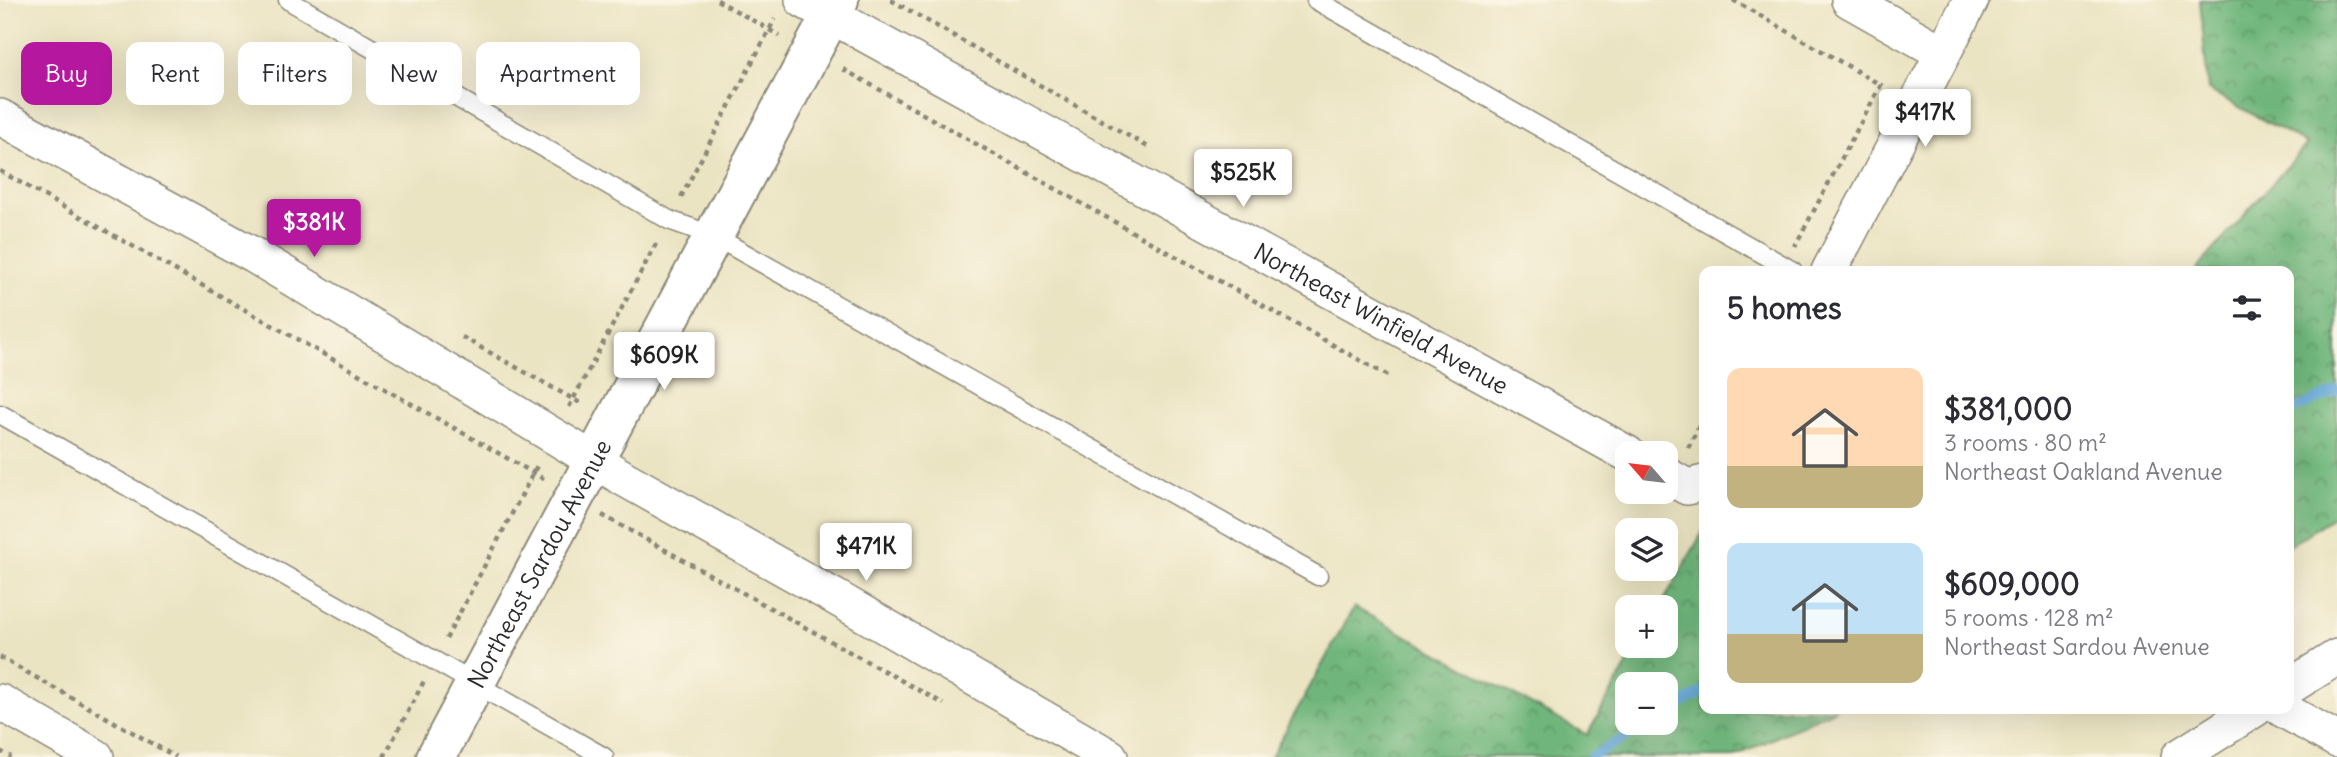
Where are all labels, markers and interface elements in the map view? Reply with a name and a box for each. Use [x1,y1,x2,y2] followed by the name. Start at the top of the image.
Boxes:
[21,42,112,105] chip: Buy
[126,42,224,105] chip: Rent
[238,42,352,105] chip: Filters
[366,42,462,105] chip: New
[476,42,640,105] chip: Apartment
[1876,90,1974,149] pin: $417K
[1895,97,1955,126] text: $417K
[1194,150,1292,209] pin: $525K
[1210,157,1276,186] text: $525K
[265,200,363,259] pin: $381K
[283,207,345,236] text: $381K
[1249,236,1514,400] street label: Northeast Winfield Avenue
[1727,289,1842,327] text: 5 homes
[2228,289,2266,327] icon: filters
[615,332,713,392] pin: $609K
[630,340,698,369] text: $609K
[1944,390,2072,428] text: $381,000
[1783,396,1867,480] icon: home
[1944,428,2107,457] text: 3 rooms · 80 m²
[460,434,617,693] street label: Northeast Sardou Avenue
[1615,441,1678,504] north arrow
[1615,441,1678,735] map controls
[1944,457,2223,486] text: Northeast Oakland Avenue
[1615,518,1678,581] button: layers
[817,524,915,583] pin: $471K
[836,531,896,560] text: $471K
[1944,565,2080,603] text: $609,000
[1783,571,1867,655] icon: home
[1615,595,1678,658] button: +
[1944,603,2114,632] text: 5 rooms · 128 m²
[1944,632,2210,661] text: Northeast Sardou Avenue
[1615,672,1678,735] button: −

